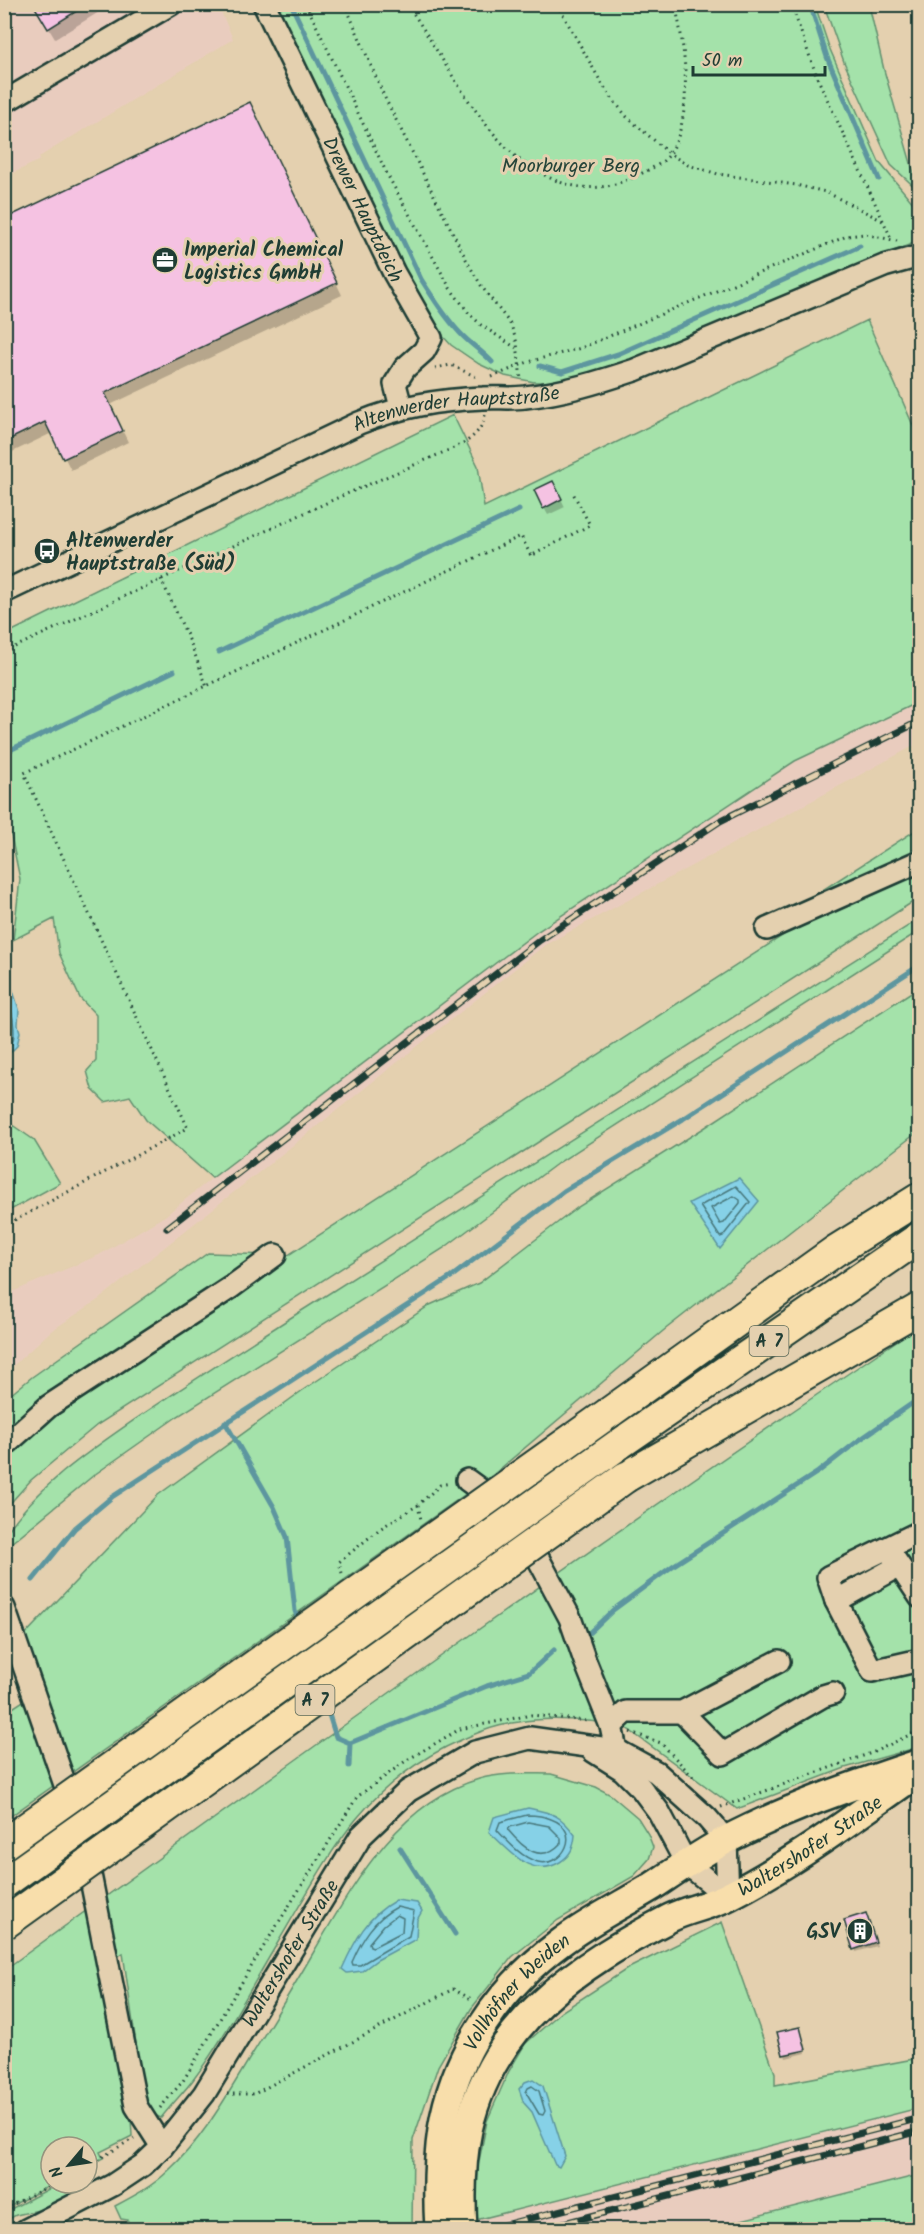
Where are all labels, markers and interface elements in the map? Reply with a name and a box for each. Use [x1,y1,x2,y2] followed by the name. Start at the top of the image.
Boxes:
[693,39,825,77] scale bar
[702,47,742,76] text: 50 m
[312,132,410,289] street label: Drewer Hauptdeich
[502,151,640,183] park label: Moorburger Berg
[184,235,344,290] place label: Imperial Chemical Logistics GmbH
[150,245,180,275] office icon: Imperial Chemical Logistics GmbH
[347,378,563,442] street label: Altenwerder Hauptstraße
[66,526,236,581] place label: Altenwerder Hauptstraße (Süd)
[32,536,62,566] bus stop icon: Altenwerder Hauptstraße (Süd)
[750,1326,788,1356] road number: A 7
[296,1685,334,1715] road number: A 7
[732,1788,890,1907] street label: Waltershofer Straße
[234,1874,349,2034] street label: Waltershofer Straße
[845,1916,875,1946] building icon: GSV
[806,1917,841,1949] place label: GSV
[456,1926,578,2057] street label: Vollhöfner Weiden
[39,2135,99,2195] north arrow
[44,2161,71,2182] text: N

